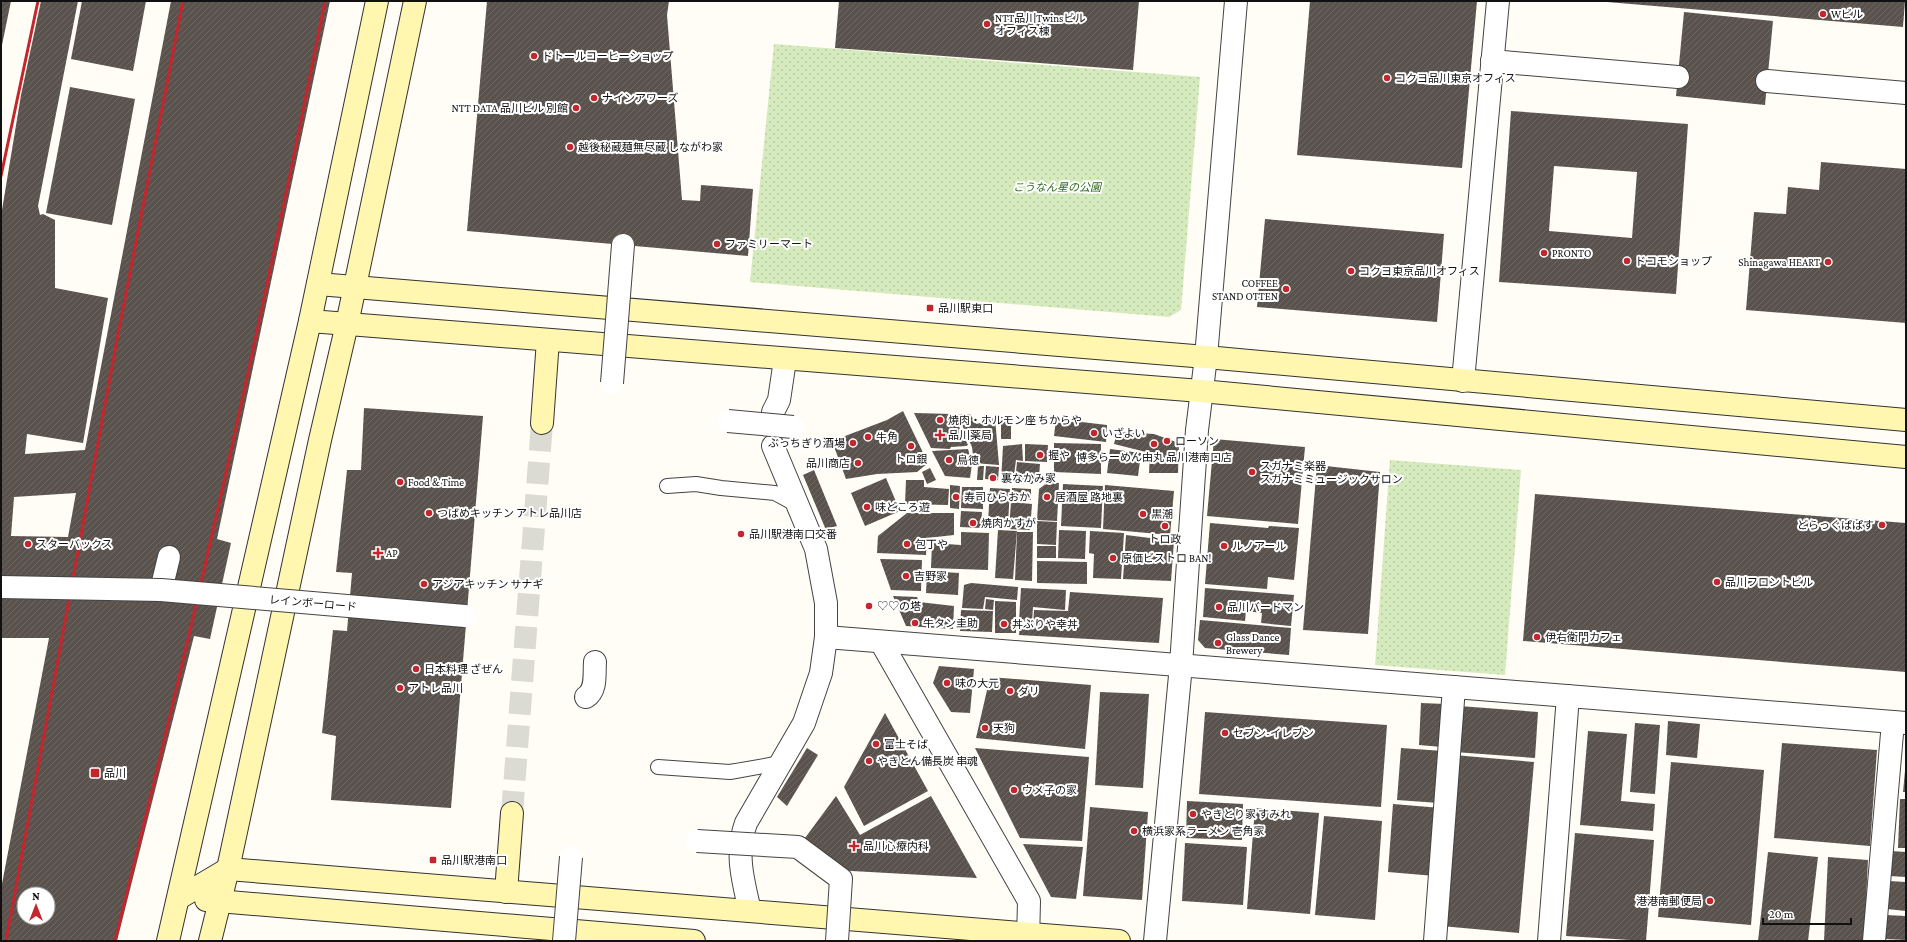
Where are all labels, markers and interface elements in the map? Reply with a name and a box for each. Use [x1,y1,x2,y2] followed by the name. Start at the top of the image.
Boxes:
[1831,8,1863,20] place label: Wビル
[1818,9,1828,19] marker: Wビル
[995,12,1085,37] place label: NTT品川Twinsビル オフィス棟
[982,19,992,29] marker: NTT品川Twinsビル オフィス棟
[542,50,674,62] place label: ドトールコーヒーショップ
[529,51,539,61] marker: ドトールコーヒーショップ
[1395,72,1516,84] place label: コクヨ品川東京オフィス
[1382,73,1392,83] marker: コクヨ品川東京オフィス
[602,92,678,104] place label: ナインアワーズ
[589,93,599,103] marker: ナインアワーズ
[452,102,568,114] place label: NTT DATA 品川ビル 別館
[571,103,581,113] marker: NTT DATA 品川ビル 別館
[578,141,723,153] place label: 越後秘蔵麺無尽蔵 しながわ家
[565,142,575,152] marker: 越後秘蔵麺無尽蔵 しながわ家
[1013,181,1103,193] park label: こうなん星の公園
[725,238,813,250] place label: ファミリーマート
[712,239,722,249] marker: ファミリーマート
[1552,247,1591,259] place label: PRONTO
[1539,248,1549,258] marker: PRONTO
[1635,255,1712,267] place label: ドコモショップ
[1622,256,1632,266] marker: ドコモショップ
[1738,256,1820,269] place label: Shinagawa HEART
[1823,257,1833,267] marker: Shinagawa HEART
[1359,265,1480,277] place label: コクヨ東京品川オフィス
[1346,266,1356,276] marker: コクヨ東京品川オフィス
[1212,277,1278,302] place label: COFFEE STAND OTTEN
[1281,284,1291,294] marker: COFFEE STAND OTTEN
[938,302,993,314] place label: 品川駅東口
[925,303,935,313] marker: 品川駅東口
[948,414,1082,426] place label: 焼肉・ホルモン座 ちからや
[935,415,945,425] marker: 焼肉・ホルモン座 ちからや
[1102,427,1146,439] place label: いざよい
[1089,428,1099,438] marker: いざよい
[948,429,992,441] place label: 品川薬局
[935,430,945,440] marker: 品川薬局
[876,431,898,443] place label: 牛角
[863,432,873,442] marker: 牛角
[1175,435,1219,447] place label: ローソン
[1162,436,1172,446] marker: ローソン
[768,437,845,449] place label: ぶっちぎり酒場
[848,438,858,448] marker: ぶっちぎり酒場
[1149,439,1159,449] marker: 博多らーめん由丸 品川港南口店
[906,441,916,451] marker: トロ銀
[1048,449,1070,461] place label: 握や
[1035,450,1045,460] marker: 握や
[1076,451,1232,463] place label: 博多らーめん由丸 品川港南口店
[895,453,928,465] place label: トロ銀
[957,454,979,466] place label: 鳥徳
[944,455,954,465] marker: 鳥徳
[806,457,850,469] place label: 品川商店
[853,458,863,468] marker: 品川商店
[1260,460,1403,485] place label: スガナミ楽器 スガナミミュージックサロン
[1247,467,1257,477] marker: スガナミ楽器 スガナミミュージックサロン
[1001,472,1056,484] place label: 裏なかみ家
[988,473,998,483] marker: 裏なかみ家
[408,476,464,488] place label: Food & Time
[395,477,405,487] marker: Food & Time
[964,491,1030,503] place label: 寿司ひらおか
[1055,491,1123,503] place label: 居酒屋 路地裏
[951,492,961,502] marker: 寿司ひらおか
[1042,492,1052,502] marker: 居酒屋 路地裏
[875,501,930,513] place label: 味どころ遊
[862,502,872,512] marker: 味どころ遊
[437,507,582,519] place label: つばめキッチン アトレ品川店
[424,508,434,518] marker: つばめキッチン アトレ品川店
[1151,508,1173,520] place label: 黒潮
[1138,509,1148,519] marker: 黒潮
[981,517,1036,529] place label: 焼肉かすが
[968,518,978,528] marker: 焼肉かすが
[1797,519,1874,531] place label: どらっぐぱぱす
[1877,520,1887,530] marker: どらっぐぱぱす
[1160,521,1170,531] marker: トロ政
[749,528,837,540] place label: 品川駅港南口交番
[736,529,746,539] marker: 品川駅港南口交番
[1149,533,1182,545] place label: トロ政
[36,538,113,550] place label: スターバックス
[915,538,948,550] place label: 包丁や
[23,539,33,549] marker: スターバックス
[902,539,912,549] marker: 包丁や
[1232,540,1286,552] place label: ルノアール
[1219,541,1229,551] marker: ルノアール
[386,547,398,559] place label: AP
[373,548,383,558] marker: AP
[1121,552,1212,564] place label: 原価ビストロ BAN!
[1108,553,1118,563] marker: 原価ビストロ BAN!
[914,570,947,582] place label: 吉野家
[901,571,911,581] marker: 吉野家
[1725,576,1813,588] place label: 品川フロントビル
[1712,577,1722,587] marker: 品川フロントビル
[432,578,544,590] place label: アジアキッチン サナギ
[419,579,429,589] marker: アジアキッチン サナギ
[269,593,357,613] street label: レインボーロード
[877,600,921,612] place label: ♡♡の塔
[864,601,874,611] marker: ♡♡の塔
[1227,601,1304,613] place label: 品川バードマン
[1214,602,1224,612] marker: 品川バードマン
[923,617,978,629] place label: 牛タン圭助
[910,618,920,628] marker: 牛タン圭助
[1012,618,1078,630] place label: 丼ぶりや幸丼
[999,619,1009,629] marker: 丼ぶりや幸丼
[1226,631,1279,657] place label: Glass Dance Brewery
[1545,631,1622,643] place label: 伊右衛門カフェ
[1532,632,1542,642] marker: 伊右衛門カフェ
[1213,638,1223,648] marker: Glass Dance Brewery
[424,663,503,675] place label: 日本料理 ざぜん
[411,664,421,674] marker: 日本料理 ざぜん
[955,677,999,689] place label: 味の大元
[942,678,952,688] marker: 味の大元
[408,682,463,694] place label: アトレ品川
[395,683,405,693] marker: アトレ品川
[1018,685,1040,697] place label: ダリ
[1005,686,1015,696] marker: ダリ
[993,722,1015,734] place label: 天狗
[980,723,990,733] marker: 天狗
[1233,727,1314,739] place label: セブン-イレブン
[1220,728,1230,738] marker: セブン-イレブン
[884,738,928,750] place label: 富士そば
[871,739,881,749] marker: 富士そば
[877,755,978,767] place label: やきとん備長炭 串魂
[864,756,874,766] marker: やきとん備長炭 串魂
[89,767,101,779] marker: 品川
[104,767,126,779] place label: 品川
[1022,784,1077,796] place label: ウメ子の家
[1009,785,1019,795] marker: ウメ子の家
[1201,808,1291,820] place label: やきとり家 すみれ
[1188,809,1198,819] marker: やきとり家 すみれ
[1142,825,1265,837] place label: 横浜家系ラーメン 壱角家
[1129,826,1139,836] marker: 横浜家系ラーメン 壱角家
[848,840,860,852] marker: 品川心療内科
[863,840,929,852] place label: 品川心療内科
[441,854,507,866] place label: 品川駅港南口
[428,855,438,865] marker: 品川駅港南口
[16,886,56,926] north arrow
[32,890,40,902] text: N
[1636,895,1702,907] place label: 港港南郵便局
[1705,896,1715,906] marker: 港港南郵便局
[1763,900,1851,926] scale bar
[1769,907,1794,921] text: 20 m

